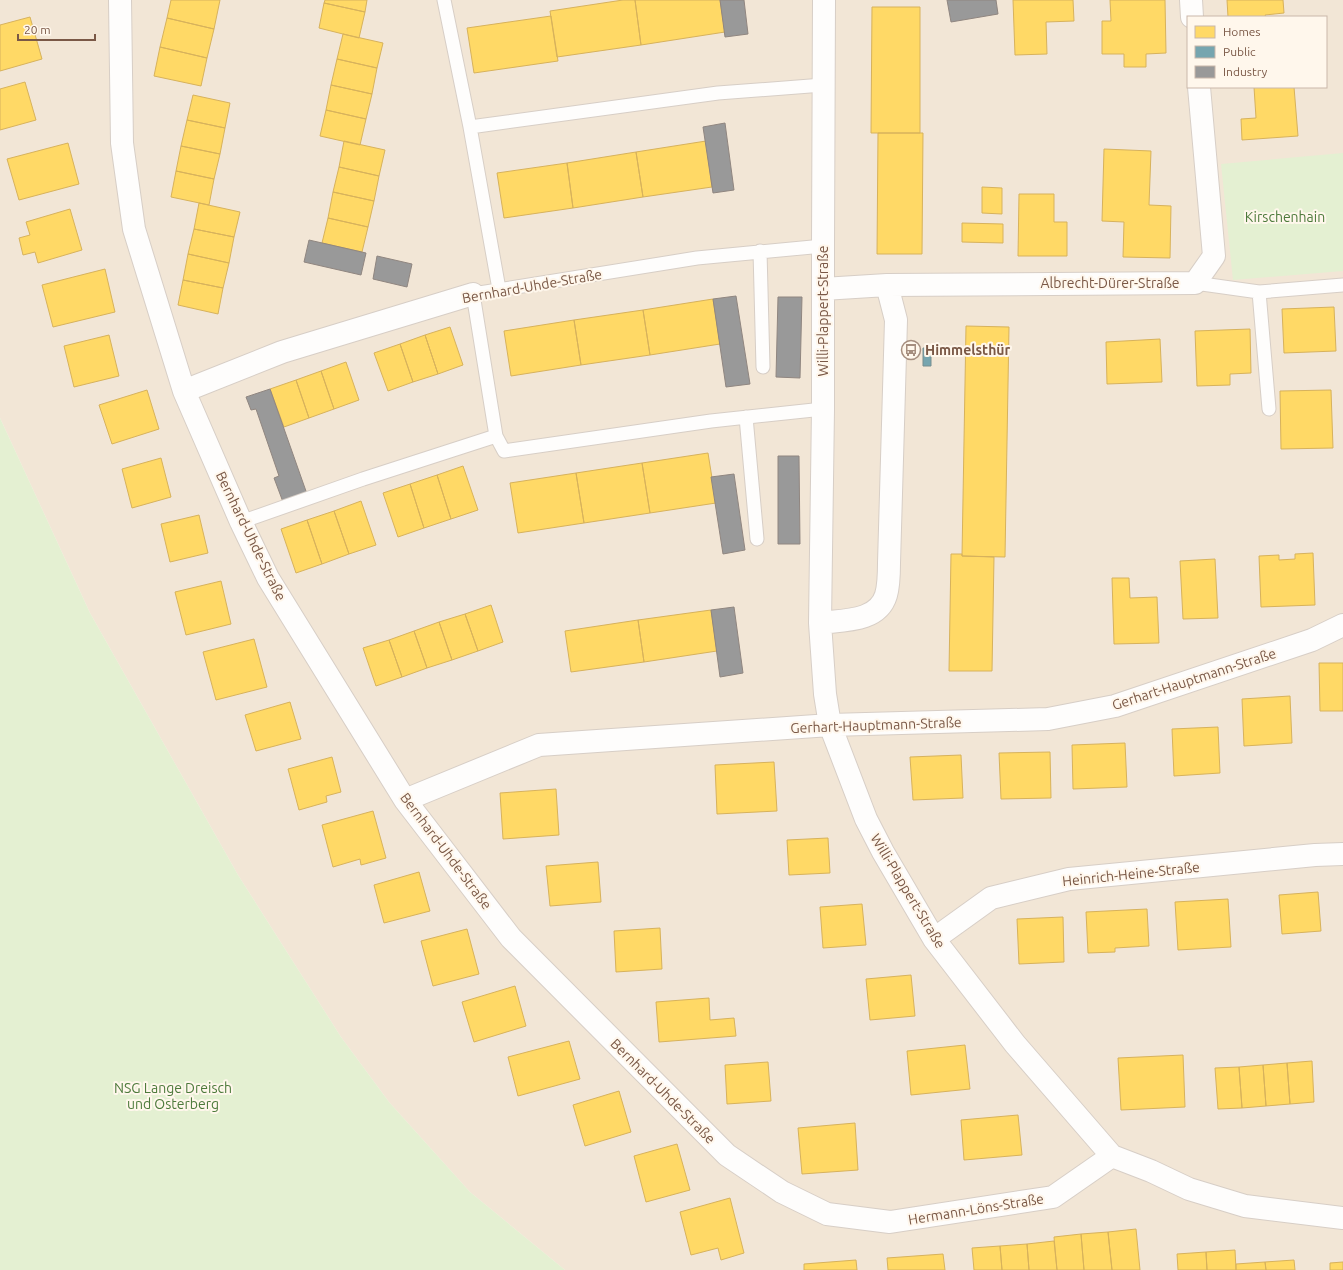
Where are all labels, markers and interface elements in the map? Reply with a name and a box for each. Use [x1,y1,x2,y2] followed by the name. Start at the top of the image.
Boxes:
[18,16,95,42] scale bar
[1187,16,1327,88] legend
[24,23,51,36] text: 20 m
[1223,25,1261,38] text: Homes
[1223,45,1256,58] text: Public
[1223,65,1268,78] text: Industry
[1245,209,1325,225] park label: Kirschenhain
[815,246,831,376] street label: Willi-Plappert-Straße
[461,266,603,306] street label: Bernhard-Uhde-Straße
[1040,275,1180,291] street label: Albrecht-Dürer-Straße
[900,339,922,361] bus stop icon: Himmelsthür
[925,342,1011,358] place label: Himmelsthür
[213,469,289,603] street label: Bernhard-Uhde-Straße
[1110,645,1278,713] street label: Gerhart-Hauptmann-Straße
[790,714,962,736] street label: Gerhart-Hauptmann-Straße
[397,790,495,912] street label: Bernhard-Uhde-Straße
[867,831,949,951] street label: Willi-Plappert-Straße
[1061,859,1201,889] street label: Heinrich-Heine-Straße
[607,1035,719,1147] street label: Bernhard-Uhde-Straße
[114,1080,232,1112] park label: NSG Lange Dreisch und Osterberg
[907,1190,1045,1228] street label: Hermann-Löns-Straße

